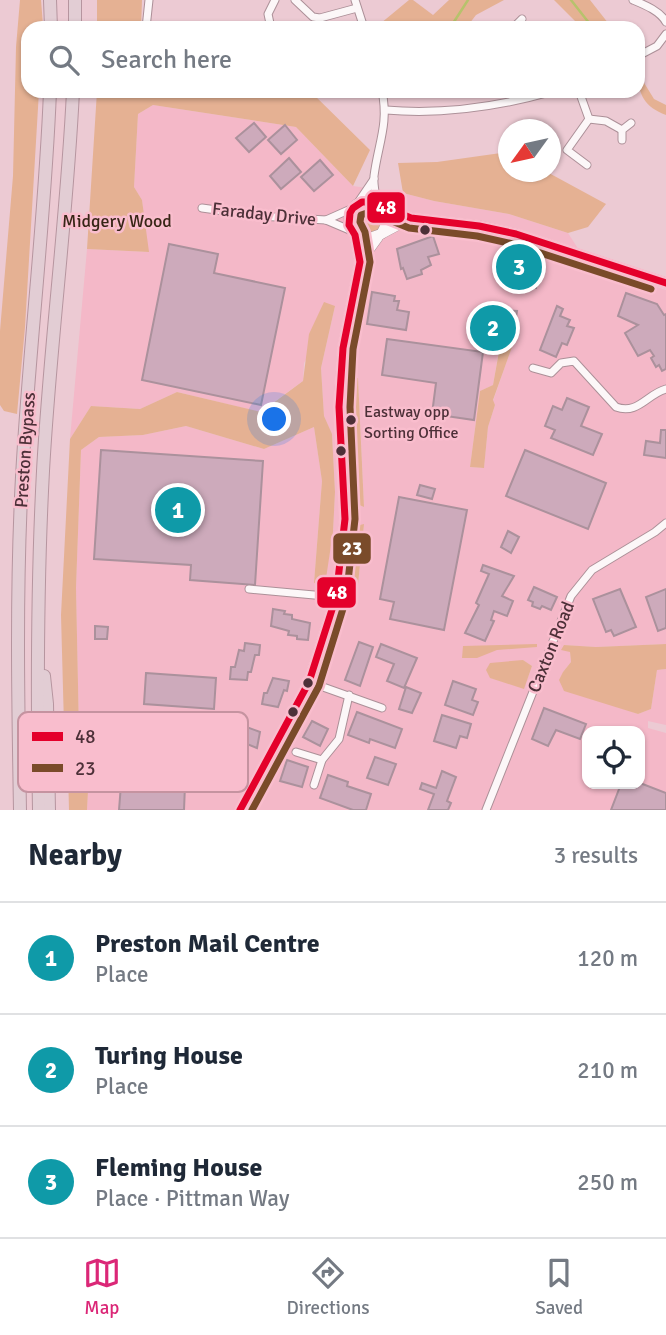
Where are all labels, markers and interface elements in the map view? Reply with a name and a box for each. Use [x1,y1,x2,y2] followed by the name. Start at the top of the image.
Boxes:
[21,21,645,98] search box
[45,41,83,79] icon: search
[101,44,232,76] text: Search here
[498,119,561,182] north arrow
[366,191,406,224] line badge: 48
[376,196,396,220] text: 48
[211,198,317,230] street label: Faraday Drive
[62,210,172,232] park label: Midgery Wood
[418,223,432,237] unlabelled marker
[496,241,542,293] pin: 3
[470,302,516,354] pin: 2
[10,391,40,509] street label: Preston Bypass
[257,402,291,436] your location
[364,402,458,443] place label: Eastway opp Sorting Office
[344,413,358,427] marker: Eastway opp Sorting Office
[334,444,348,458] unlabelled marker
[155,484,201,536] pin: 1
[332,532,372,565] line badge: 23
[342,537,362,561] text: 23
[316,576,357,609] line badge: 48
[327,581,347,605] text: 48
[523,598,579,696] street label: Caxton Road
[301,676,315,690] unlabelled marker
[286,705,300,719] unlabelled marker
[18,712,248,792] legend
[75,725,96,749] text: 48
[582,726,645,789] map controls
[582,726,645,789] button: locate
[75,757,96,781] text: 23
[28,837,122,874] text: Nearby
[554,841,638,870] text: 3 results
[95,928,320,960] text: Preston Mail Centre
[45,944,57,973] text: 1
[577,944,638,973] text: 120 m
[95,960,149,989] text: Place
[95,1040,243,1072] text: Turing House
[45,1056,57,1085] text: 2
[577,1056,638,1085] text: 210 m
[95,1072,149,1101] text: Place
[95,1152,262,1184] text: Fleming House
[45,1168,57,1197] text: 3
[577,1168,638,1197] text: 250 m
[95,1184,289,1213] text: Place · Pittman Way
[83,1254,121,1320] tab: Map
[287,1254,370,1320] tab: Directions
[535,1254,583,1320] tab: Saved

